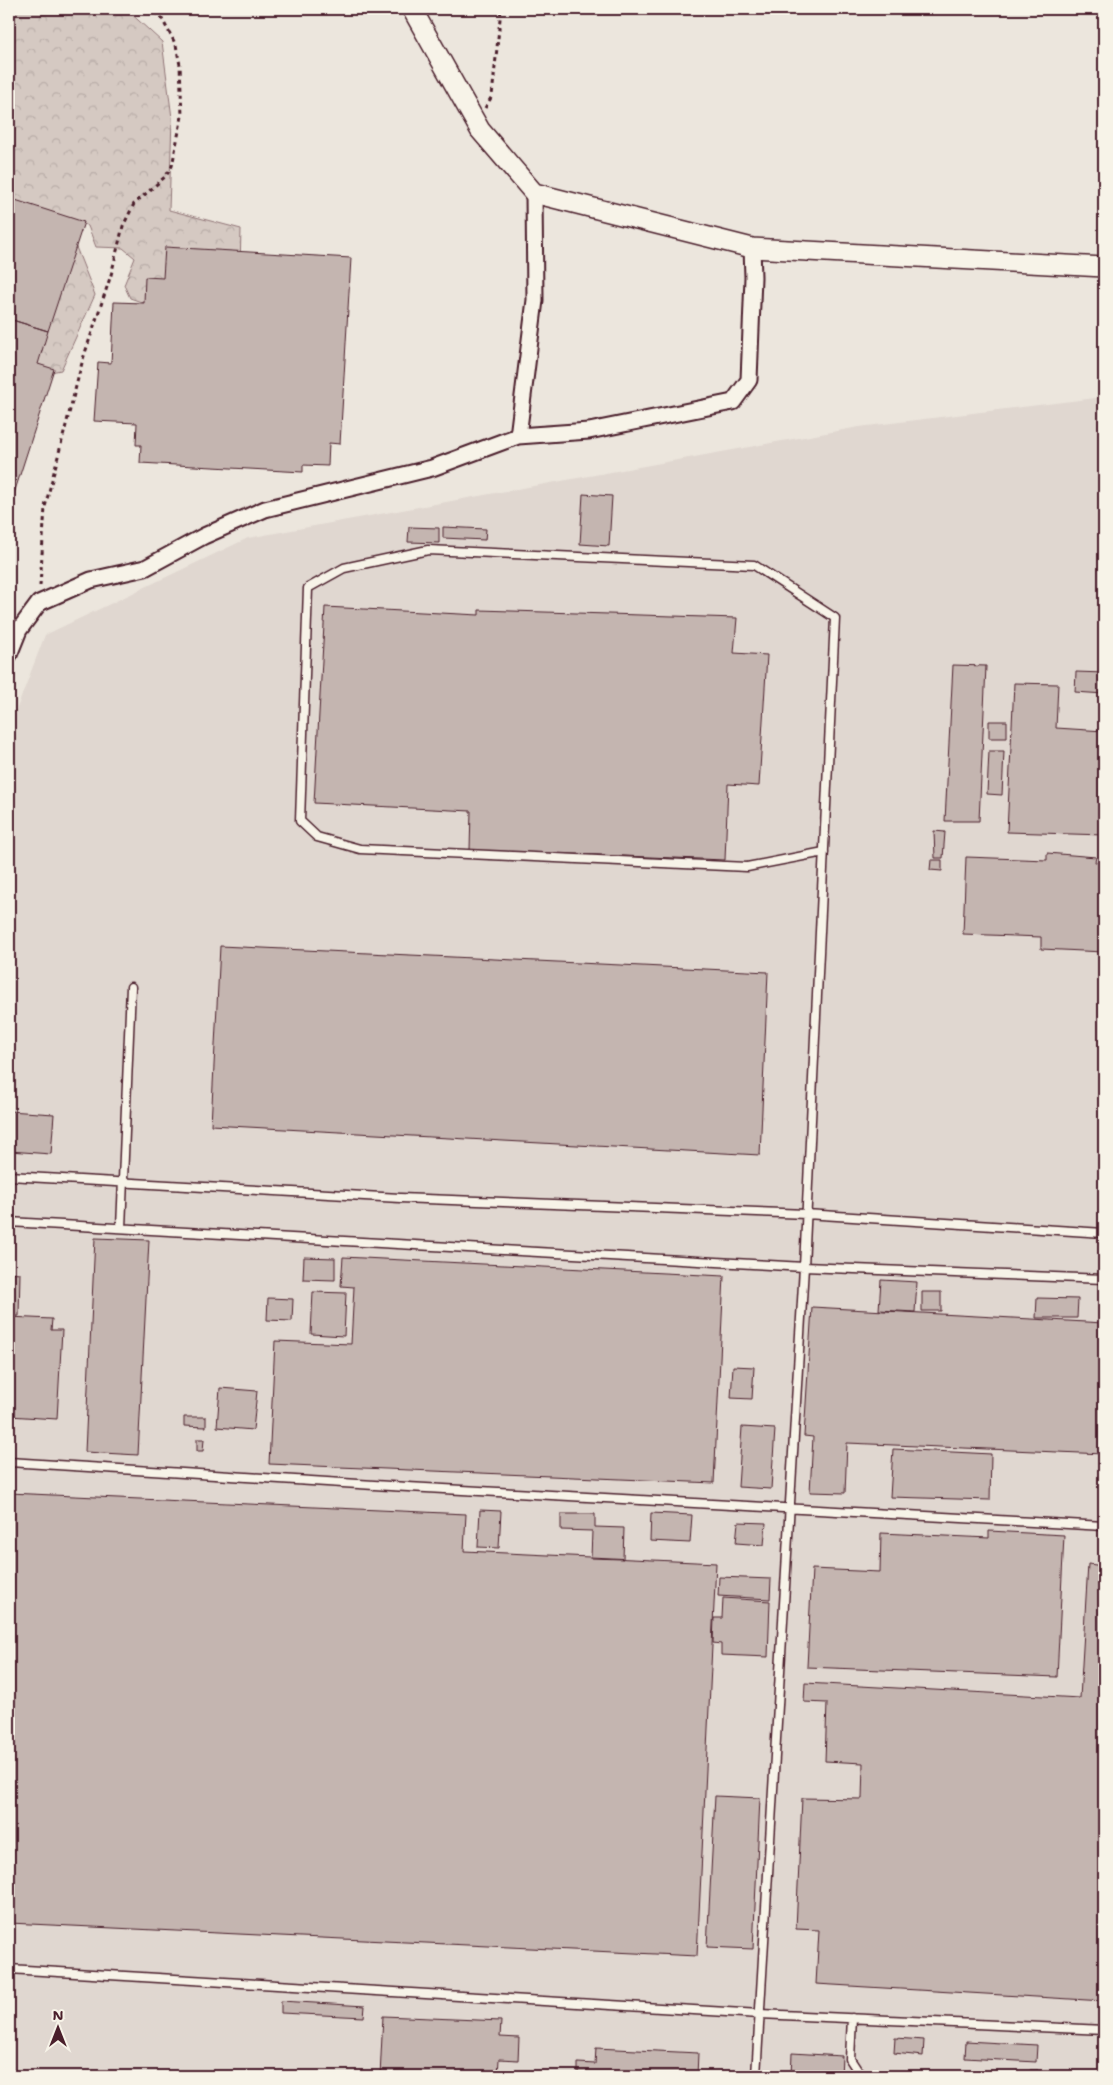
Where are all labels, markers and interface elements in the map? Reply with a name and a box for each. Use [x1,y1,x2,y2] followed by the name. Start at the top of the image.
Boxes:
[32,2002,82,2052] north arrow
[52,2006,64,2024] text: N

